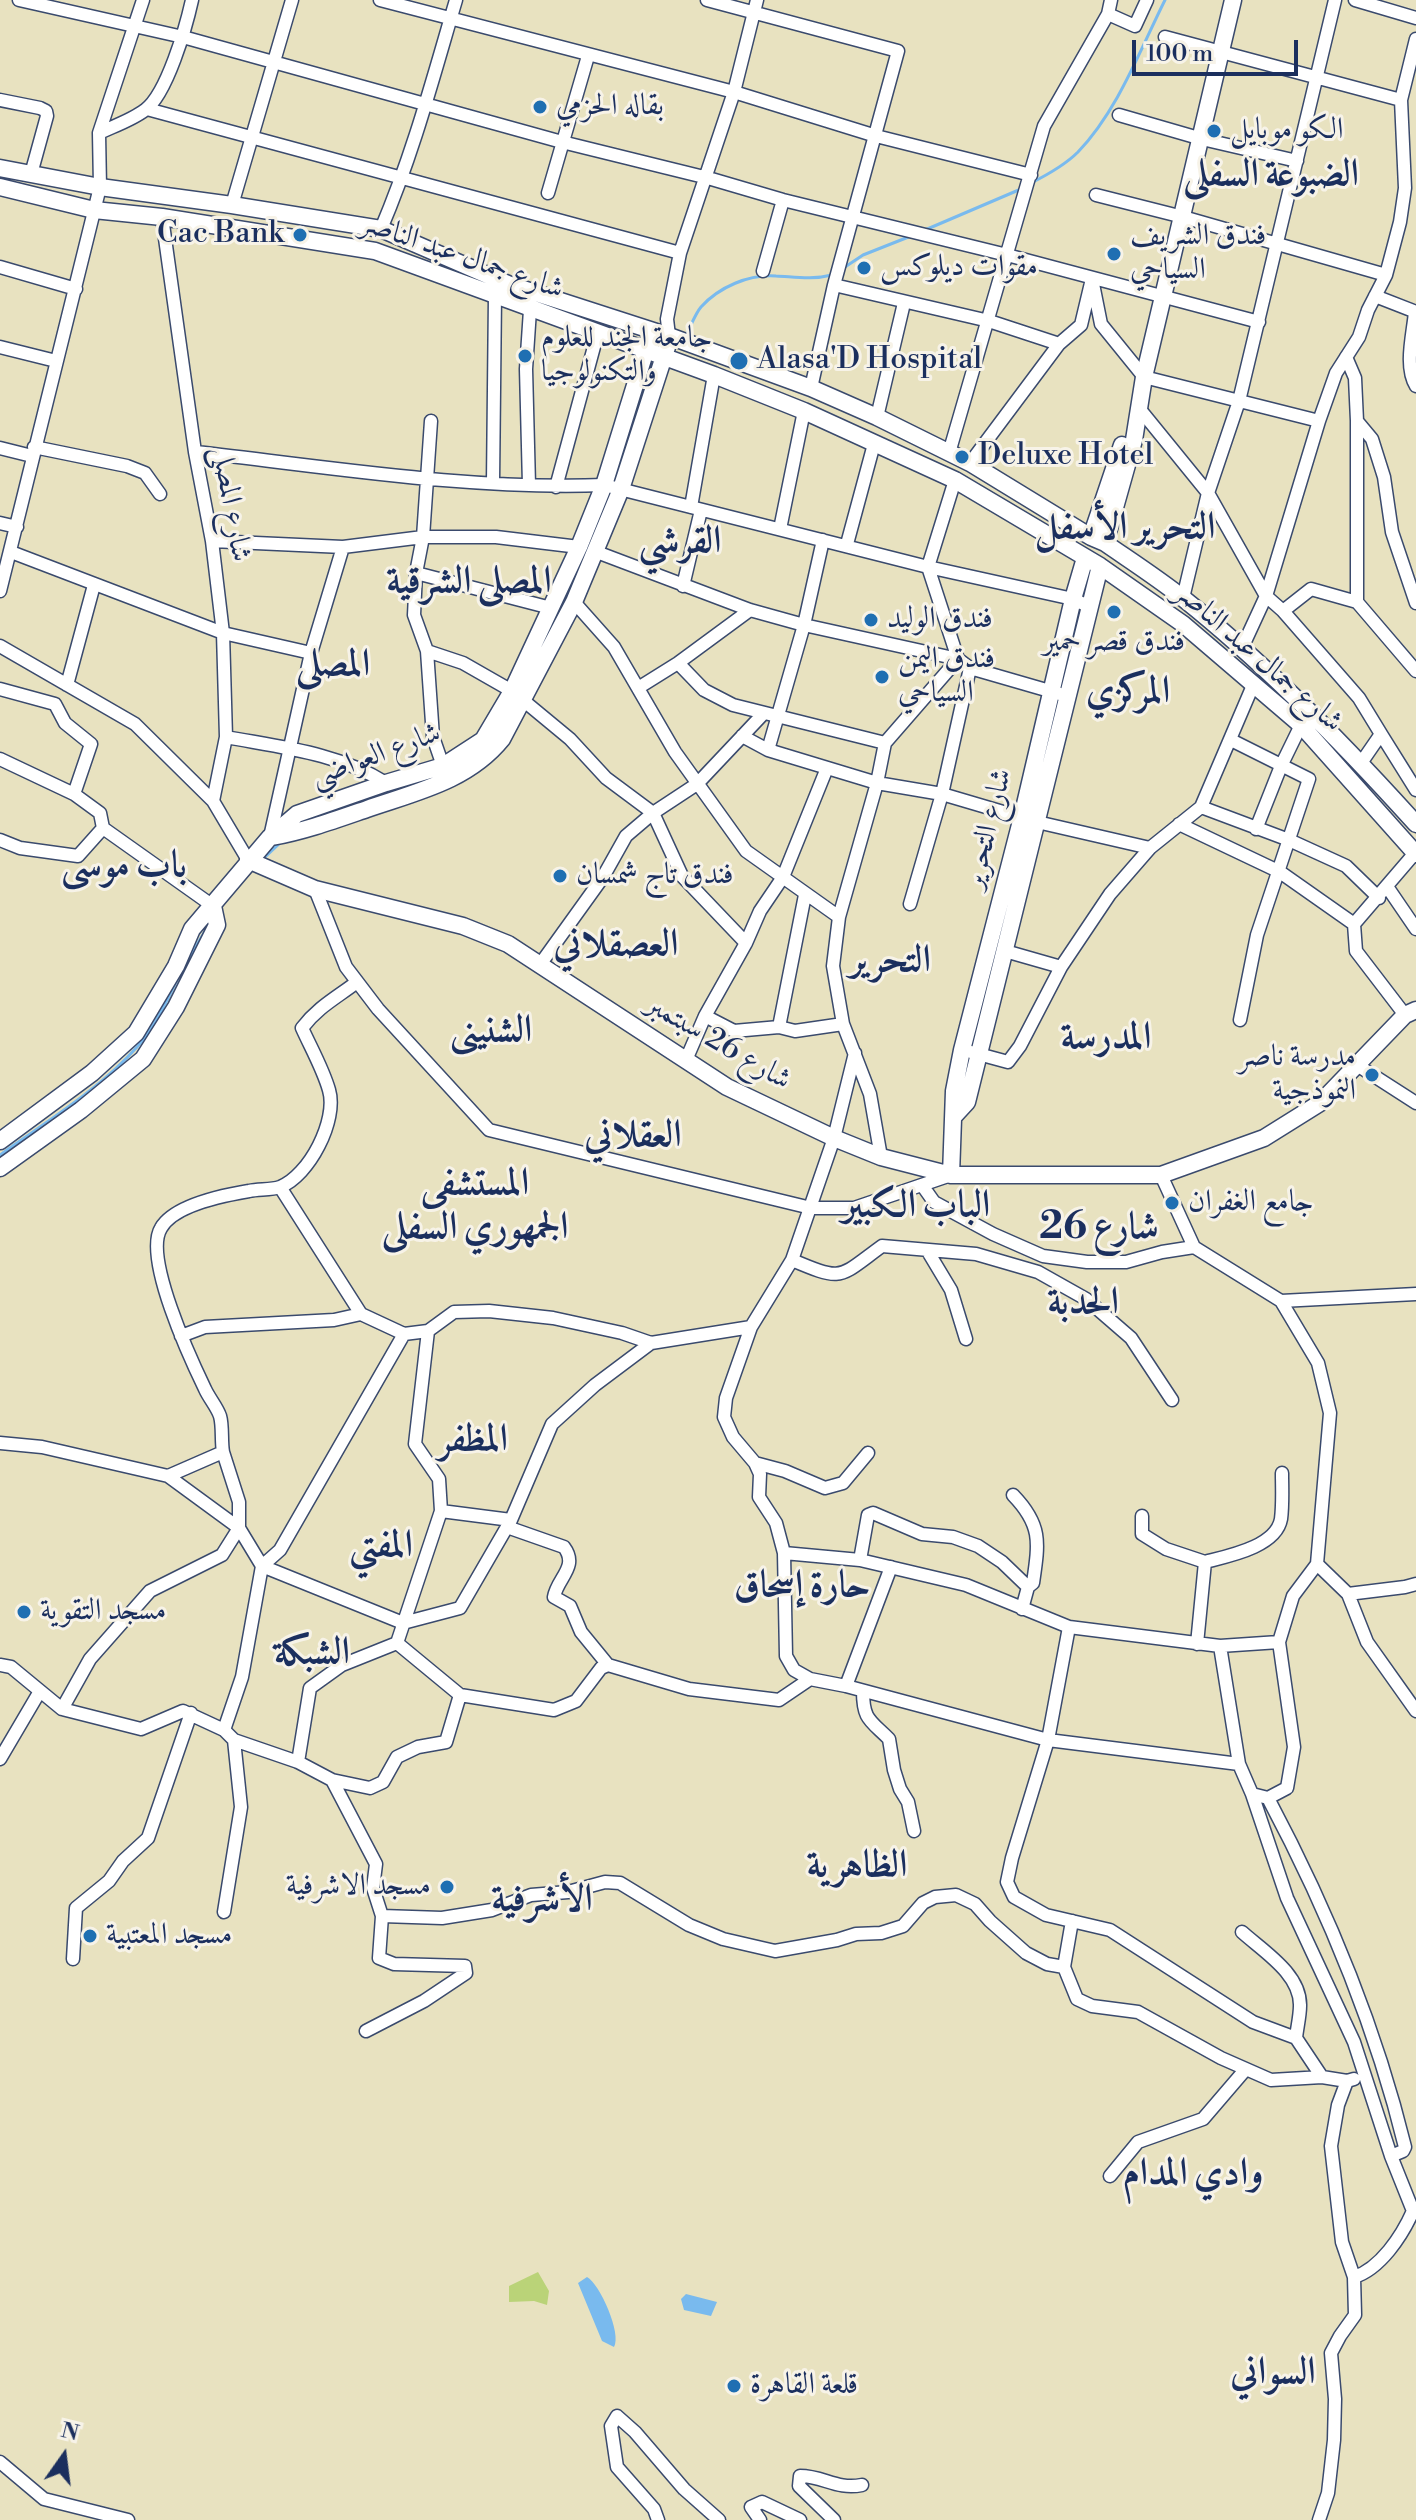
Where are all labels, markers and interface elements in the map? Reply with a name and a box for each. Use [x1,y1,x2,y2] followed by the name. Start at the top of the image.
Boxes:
[1136,24,1302,74] scale bar
[1146,39,1213,69] text: 100 m
[556,89,664,125] place label: بقاله الحزمي
[531,98,549,116] marker: بقاله الحزمي
[1230,113,1344,149] place label: الكو موبايل
[1205,122,1223,140] marker: الكو موبايل
[1183,153,1359,199] district label: الضبوعة السفلى
[356,206,568,308] street label: شارع جمال عبد الناصر
[157,217,284,253] place label: Cac Bank
[1130,219,1266,290] place label: فندق الشريف السياحي
[291,226,309,244] marker: Cac Bank
[1105,245,1123,263] marker: فندق الشريف السياحي
[880,250,1038,286] place label: مقوات ديلوكس
[855,259,873,277] marker: مقوات ديلوكس
[541,321,712,392] place label: جامعة الجند للعلوم والتكنولوجيا
[757,343,982,379] place label: Alasa'D Hospital
[516,347,534,365] marker: جامعة الجند للعلوم والتكنولوجيا
[728,350,750,372] marker: Alasa'D Hospital
[978,439,1153,475] place label: Deluxe Hotel
[202,443,258,565] street label: شارع المصلى
[953,448,971,466] marker: Deluxe Hotel
[1034,506,1216,552] district label: التحرير الأسفل
[638,520,722,566] district label: القرشي
[386,560,552,606] district label: المصلى الشرقية
[1166,575,1350,741] street label: شارع جمال عبد الناصر
[887,602,993,638] place label: فندق الوليد
[1105,603,1123,621] marker: فندق قصر حمير
[862,611,880,629] marker: فندق الوليد
[1043,625,1185,661] place label: فندق قصر حمير
[898,642,995,712] place label: فندق اليمن السياحي
[296,643,370,689] district label: المصلى
[873,668,891,686] marker: فندق اليمن السياحي
[1086,670,1170,716] district label: المركزي
[306,716,446,796] street label: شارع العواضي
[957,765,1021,893] street label: شارع التحرير
[61,844,187,890] district label: باب موسى
[576,858,734,894] place label: فندق تاج شمسان
[551,867,569,885] marker: فندق تاج شمسان
[554,923,678,969] district label: العصقلاني
[849,939,931,985] district label: التحرير
[639,987,797,1099] street label: شارع 26 سبتمبر
[450,1009,532,1055] district label: الشنينى
[1061,1016,1151,1062] district label: المدرسة
[1238,1040,1356,1110] place label: مدرسة ناصر النموذجية
[1363,1066,1381,1084] marker: مدرسة ناصر النموذجية
[584,1114,682,1160] district label: العقلاني
[381,1162,569,1252] district label: المستشفى الجمهوري السفلى
[842,1184,990,1230] district label: الباب الكبير
[1188,1185,1314,1221] place label: جامع الغفران
[1163,1194,1181,1212] marker: جامع الغفران
[1039,1206,1159,1252] district label: شارع 26
[1047,1281,1119,1327] district label: الحدبة
[438,1418,508,1464] district label: المظفر
[349,1524,413,1570] district label: المفتي
[734,1564,870,1610] district label: حارة إسحاق
[40,1594,167,1630] place label: مسجد التقوية
[15,1603,33,1621] marker: مسجد التقوية
[274,1631,350,1677] district label: الشبكة
[806,1844,908,1890] district label: الظاهرية
[286,1869,431,1905] place label: مسجد الاشرفية
[438,1878,456,1896] marker: مسجد الاشرفية
[491,1878,593,1924] district label: الأشرفية
[106,1918,233,1954] place label: مسجد المعتبية
[81,1927,99,1945] marker: مسجد المعتبية
[1123,2152,1263,2198] district label: وادي المدام
[1230,2351,1316,2397] district label: السواني
[750,2368,858,2404] place label: قلعة القاهرة
[725,2377,743,2395] marker: قلعة القاهرة
[24,2416,104,2496] north arrow
[58,2417,82,2447] text: N

